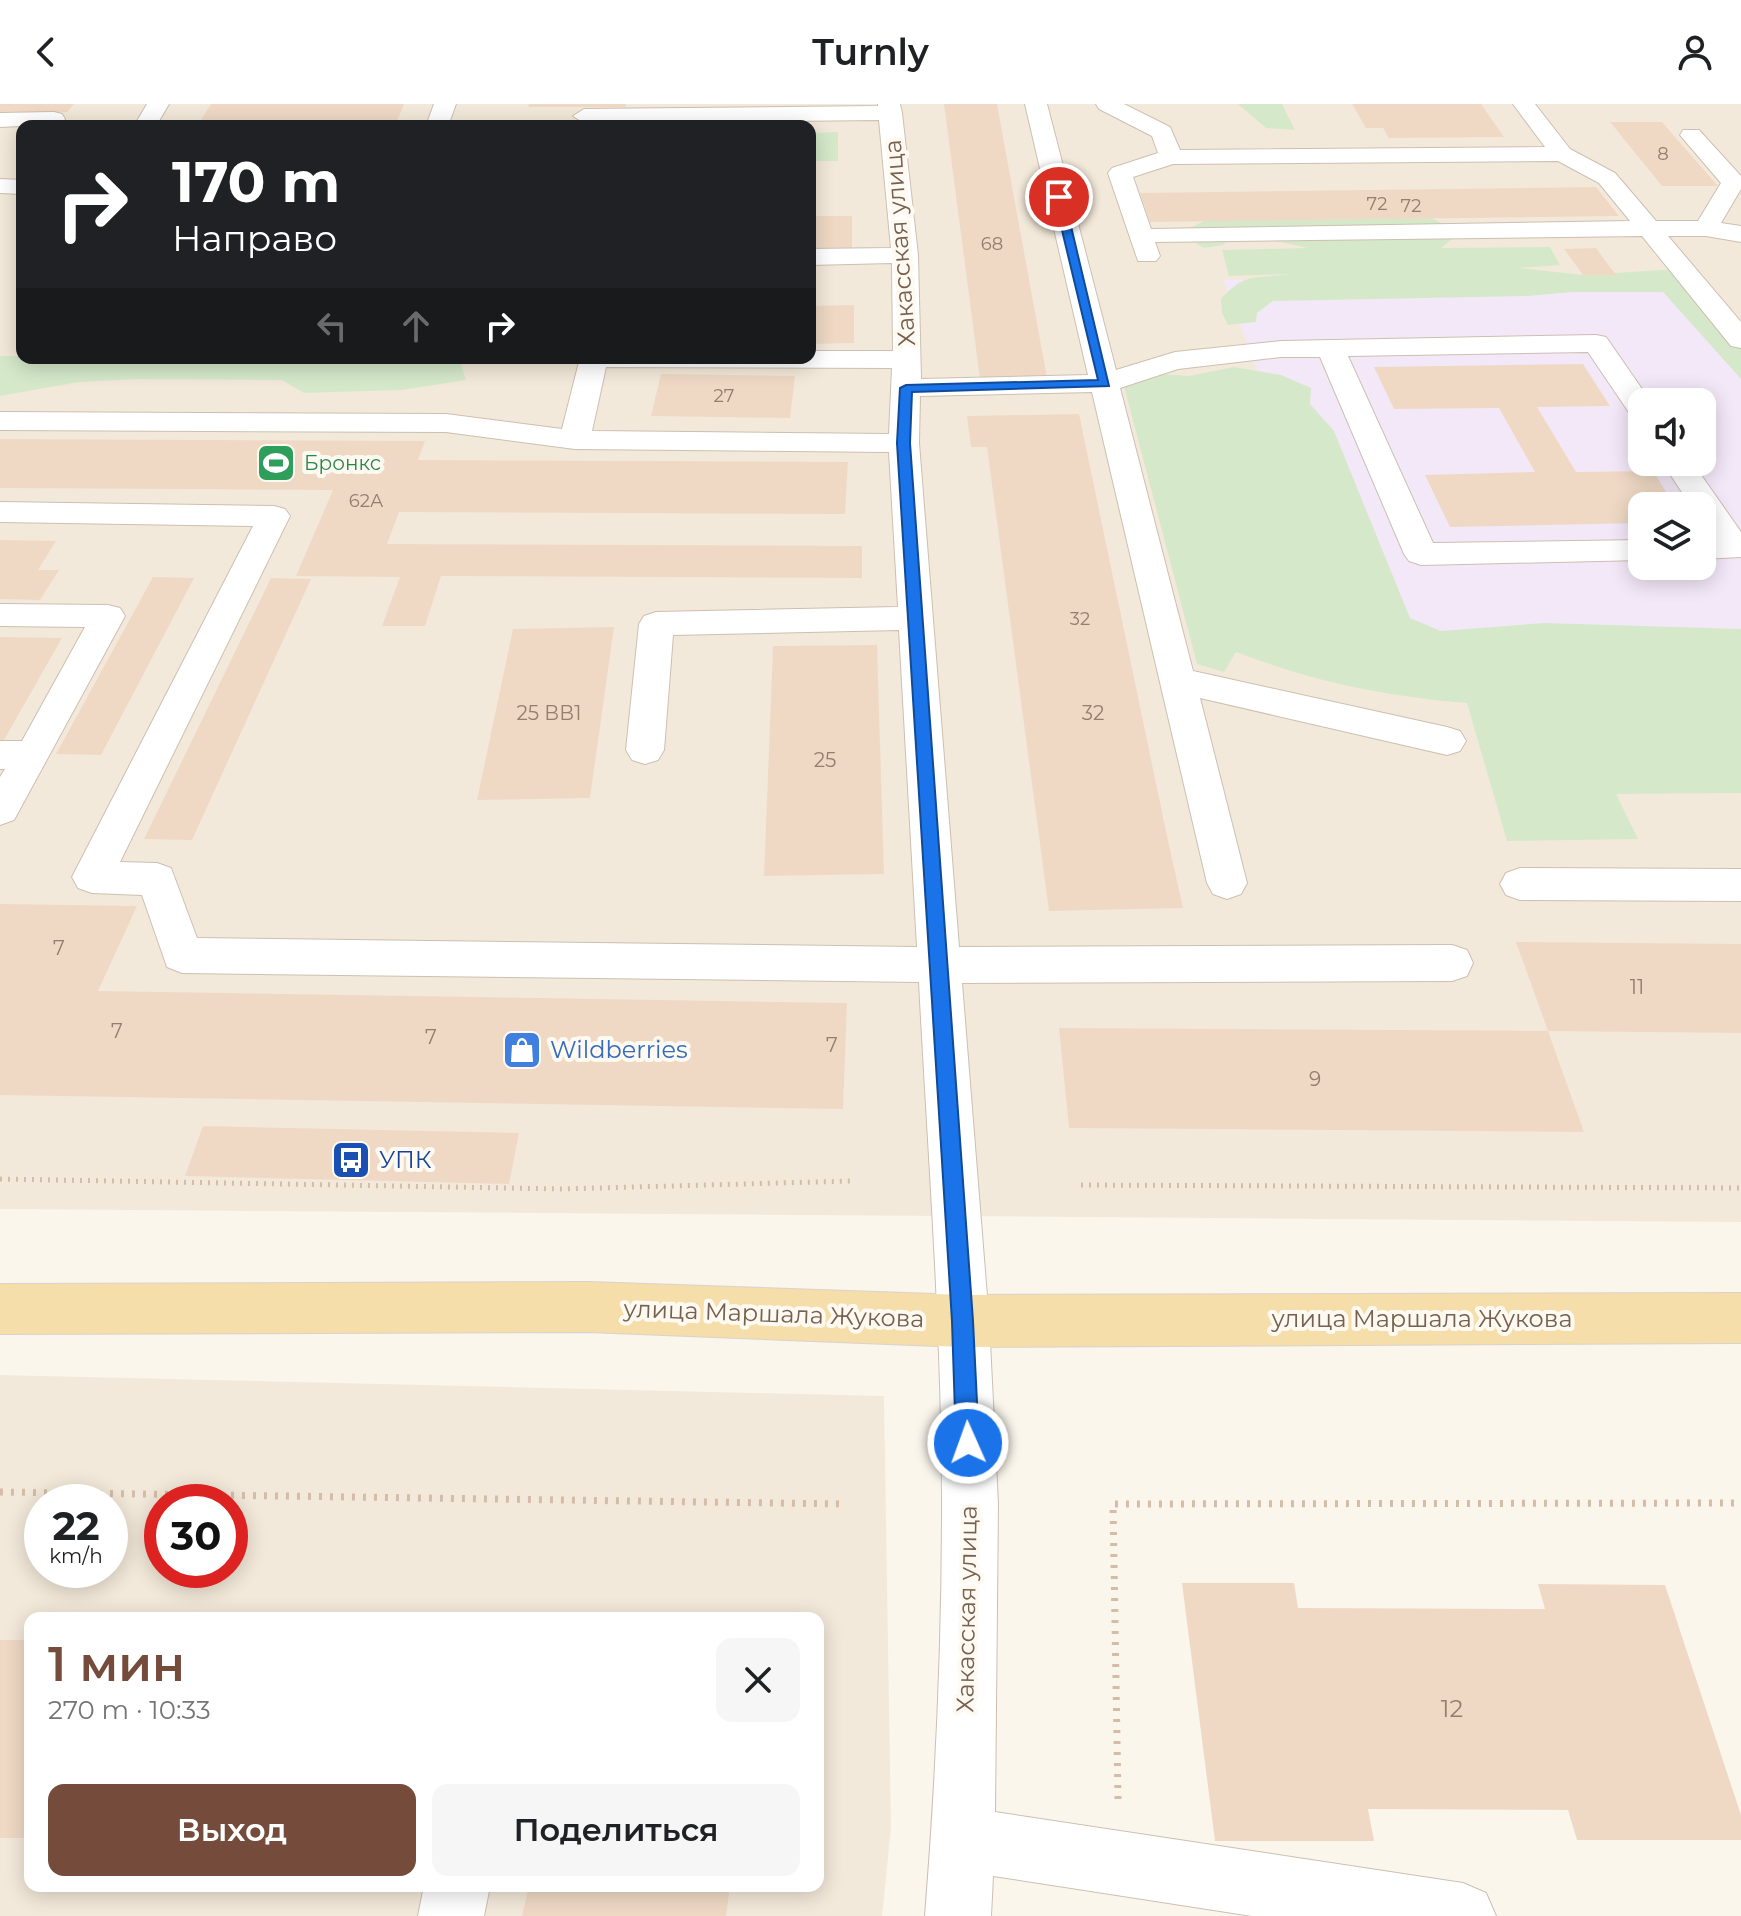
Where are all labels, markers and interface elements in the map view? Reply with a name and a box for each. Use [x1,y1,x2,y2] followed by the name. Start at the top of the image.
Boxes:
[24,30,68,74] icon: back
[812,30,929,74] text: Turnly
[1673,30,1717,74] icon: person
[878,139,921,347] street label: Хакасская улица
[1657,143,1669,165] house number: 8
[172,148,340,216] text: 170 m
[40,152,144,256] icon: right
[1025,163,1093,231] pin
[1037,175,1081,219] icon: arrive
[1367,193,1387,215] house number: 72
[1401,195,1421,217] house number: 72
[172,216,337,260] text: Направо
[981,233,1003,255] house number: 68
[310,304,354,348] icon: left
[394,304,438,348] icon: ahead
[478,304,522,348] icon: right
[714,385,734,407] house number: 27
[1628,388,1716,580] map controls
[1628,388,1716,476] button: sound
[255,442,297,484] sports icon: Бронкс
[304,451,381,475] place label: Бронкс
[349,490,384,512] house number: 62А
[1628,492,1716,580] button: layers
[1070,608,1090,630] house number: 32
[516,701,582,725] house number: 25 ВВ1
[1082,701,1104,725] house number: 32
[814,748,836,772] house number: 25
[53,936,65,960] house number: 7
[1630,975,1644,999] house number: 11
[111,1019,123,1043] house number: 7
[425,1025,437,1049] house number: 7
[501,1029,543,1071] shop icon: Wildberries
[826,1033,838,1057] house number: 7
[550,1035,688,1064] place label: Wildberries
[1309,1067,1321,1091] house number: 9
[330,1139,372,1181] bus stop icon: УПК
[379,1145,432,1174] place label: УПК
[622,1294,925,1333] street label: улица Маршала Жукова
[1271,1304,1572,1333] street label: улица Маршала Жукова
[926,1401,1010,1485] position arrow
[144,1484,248,1588] speed limit sign: 30
[52,1501,100,1550] text: 22
[950,1505,983,1713] street label: Хакасская улица
[49,1544,103,1568] text: km/h
[48,1635,185,1693] text: 1 мин
[716,1638,800,1722] button: close
[48,1694,211,1726] text: 270 m · 10:33
[1441,1694,1463,1723] house number: 12
[48,1784,416,1876] button: Выход
[432,1784,800,1876] button: Поделиться

